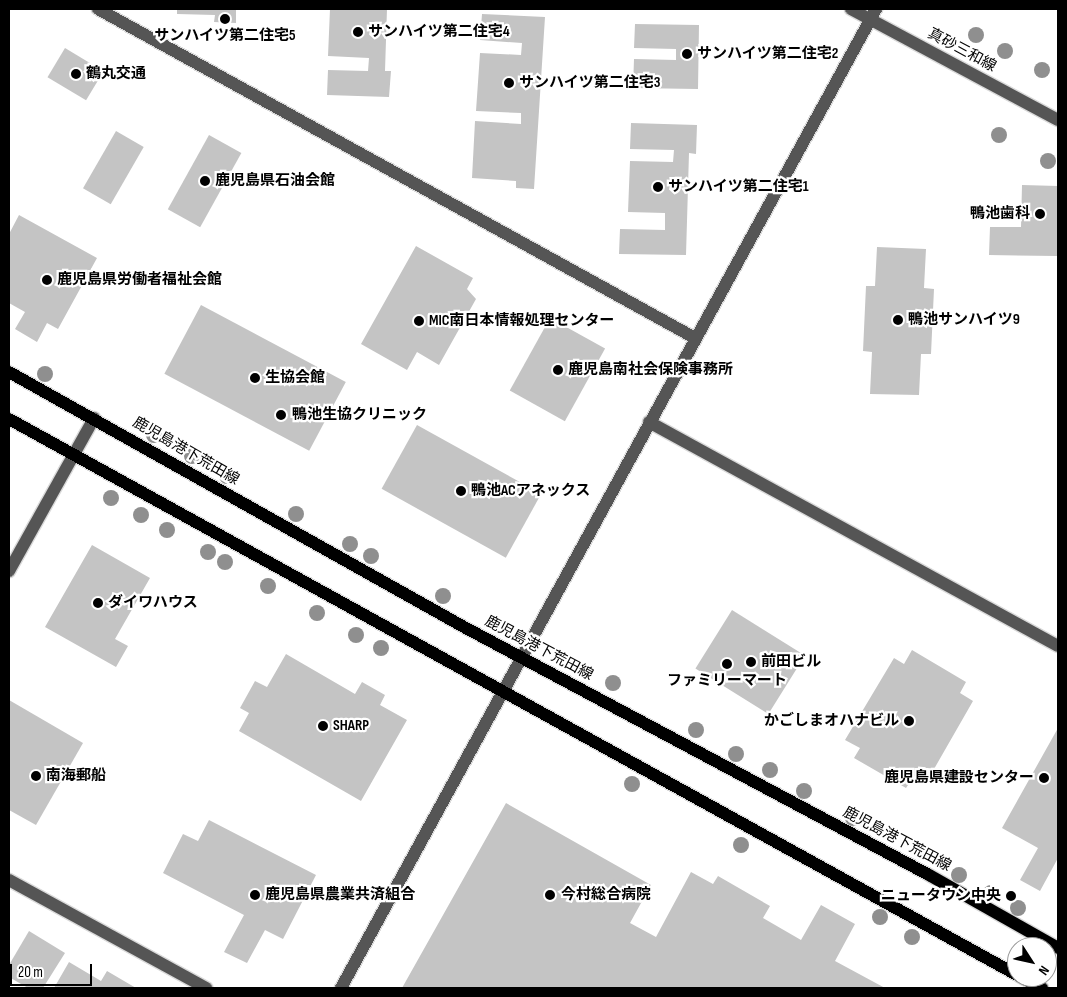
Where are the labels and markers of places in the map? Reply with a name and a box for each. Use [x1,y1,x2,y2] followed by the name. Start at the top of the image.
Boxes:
[219,13,231,25] marker: サンハイツ第二住宅5
[368,23,510,41] place label: サンハイツ第二住宅4
[352,26,364,38] marker: サンハイツ第二住宅4
[154,27,296,45] place label: サンハイツ第二住宅5
[697,45,839,63] place label: サンハイツ第二住宅2
[681,48,693,60] marker: サンハイツ第二住宅2
[86,65,146,83] place label: 鶴丸交通
[70,68,82,80] marker: 鶴丸交通
[519,74,661,92] place label: サンハイツ第二住宅3
[503,77,515,89] marker: サンハイツ第二住宅3
[215,172,335,190] place label: 鹿児島県石油会館
[199,175,211,187] marker: 鹿児島県石油会館
[668,178,809,196] place label: サンハイツ第二住宅1
[652,181,664,193] marker: サンハイツ第二住宅1
[970,205,1030,223] place label: 鴨池歯科
[1034,208,1046,220] marker: 鴨池歯科
[57,271,222,289] place label: 鹿児島県労働者福祉会館
[41,274,53,286] marker: 鹿児島県労働者福祉会館
[908,311,1020,329] place label: 鴨池サンハイツ9
[429,312,615,330] place label: MIC南日本情報処理センター
[892,314,904,326] marker: 鴨池サンハイツ9
[413,315,425,327] marker: MIC南日本情報処理センター
[568,361,733,379] place label: 鹿児島南社会保険事務所
[552,364,564,376] marker: 鹿児島南社会保険事務所
[265,369,325,387] place label: 生協会館
[249,372,261,384] marker: 生協会館
[292,406,427,424] place label: 鴨池生協クリニック
[274,408,288,422] marker: 鴨池生協クリニック
[471,482,591,500] place label: 鴨池ACアネックス
[455,485,467,497] marker: 鴨池ACアネックス
[108,594,198,612] place label: ダイワハウス
[92,597,104,609] marker: ダイワハウス
[761,653,821,671] place label: 前田ビル
[745,656,757,668] marker: 前田ビル
[721,658,733,670] marker: ファミリーマート
[667,672,787,690] place label: ファミリーマート
[764,712,899,730] place label: かごしまオハナビル
[903,715,915,727] marker: かごしまオハナビル
[333,717,369,735] place label: SHARP
[317,720,329,732] marker: SHARP
[46,767,106,785] place label: 南海郵船
[884,769,1034,787] place label: 鹿児島県建設センター
[30,770,42,782] marker: 南海郵船
[1038,772,1050,784] marker: 鹿児島県建設センター
[265,886,415,904] place label: 鹿児島県農業共済組合
[561,886,651,904] place label: 今村総合病院
[881,887,1001,905] place label: ニュータウン中央
[543,888,557,902] marker: 今村総合病院
[249,889,261,901] marker: 鹿児島県農業共済組合
[1005,890,1017,902] marker: ニュータウン中央

